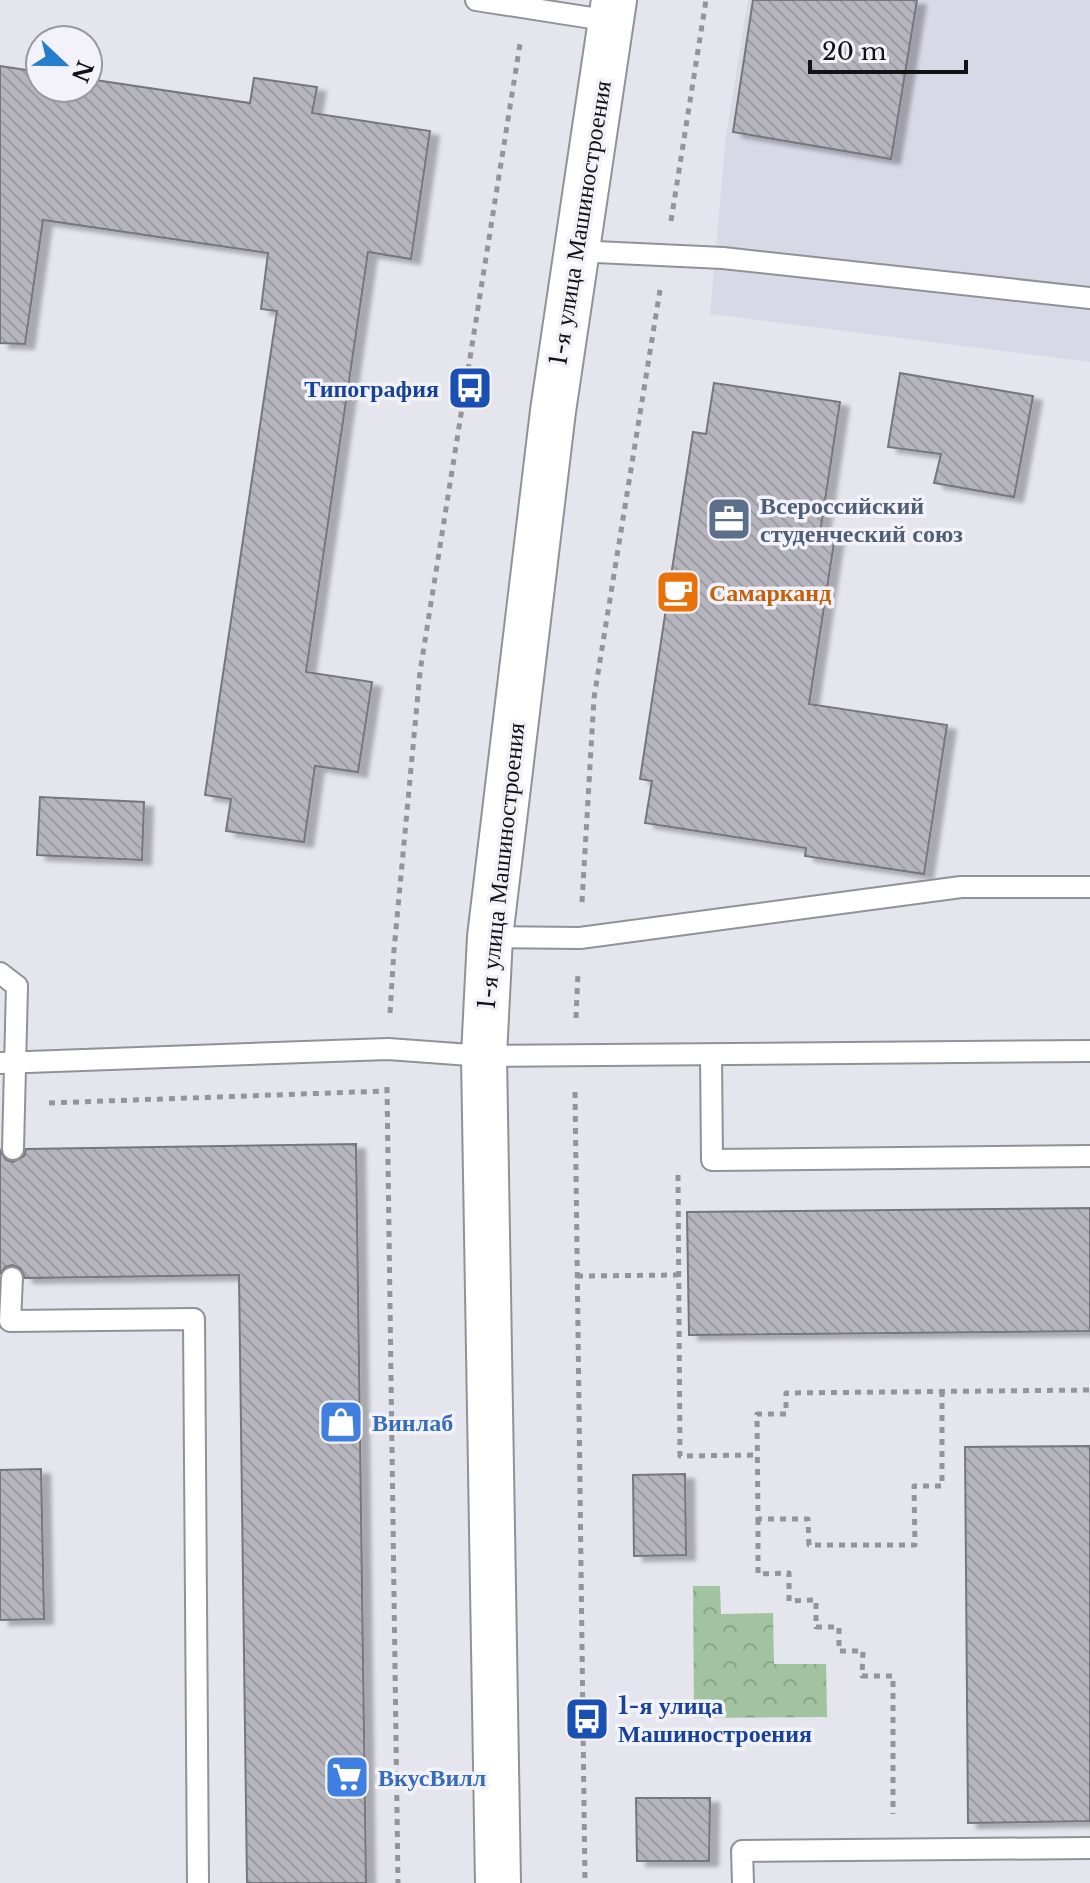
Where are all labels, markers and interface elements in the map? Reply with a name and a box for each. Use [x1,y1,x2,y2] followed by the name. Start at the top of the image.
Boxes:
[24,24,104,104] north arrow
[810,24,966,74] scale bar
[822,37,887,66] text: 20 m
[66,57,98,86] text: N
[543,79,617,367] street label: 1-я улица Машиностроения
[446,364,494,412] bus stop icon: Типография
[304,374,439,403] place label: Типография
[760,491,963,548] place label: Всероссийский студенческий союз
[705,495,753,543] office icon: Всероссийский студенческий союз
[654,568,702,616] cafe icon: Самарканд
[709,578,831,607] place label: Самарканд
[472,721,530,1011] street label: 1-я улица Машиностроения
[317,1398,365,1446] shop icon: Винлаб
[372,1408,453,1437] place label: Винлаб
[618,1691,812,1748] place label: 1-я улица Машиностроения
[563,1695,611,1743] bus stop icon: 1-я улица Машиностроения
[323,1753,371,1801] supermarket icon: ВкусВилл
[378,1763,486,1792] place label: ВкусВилл

